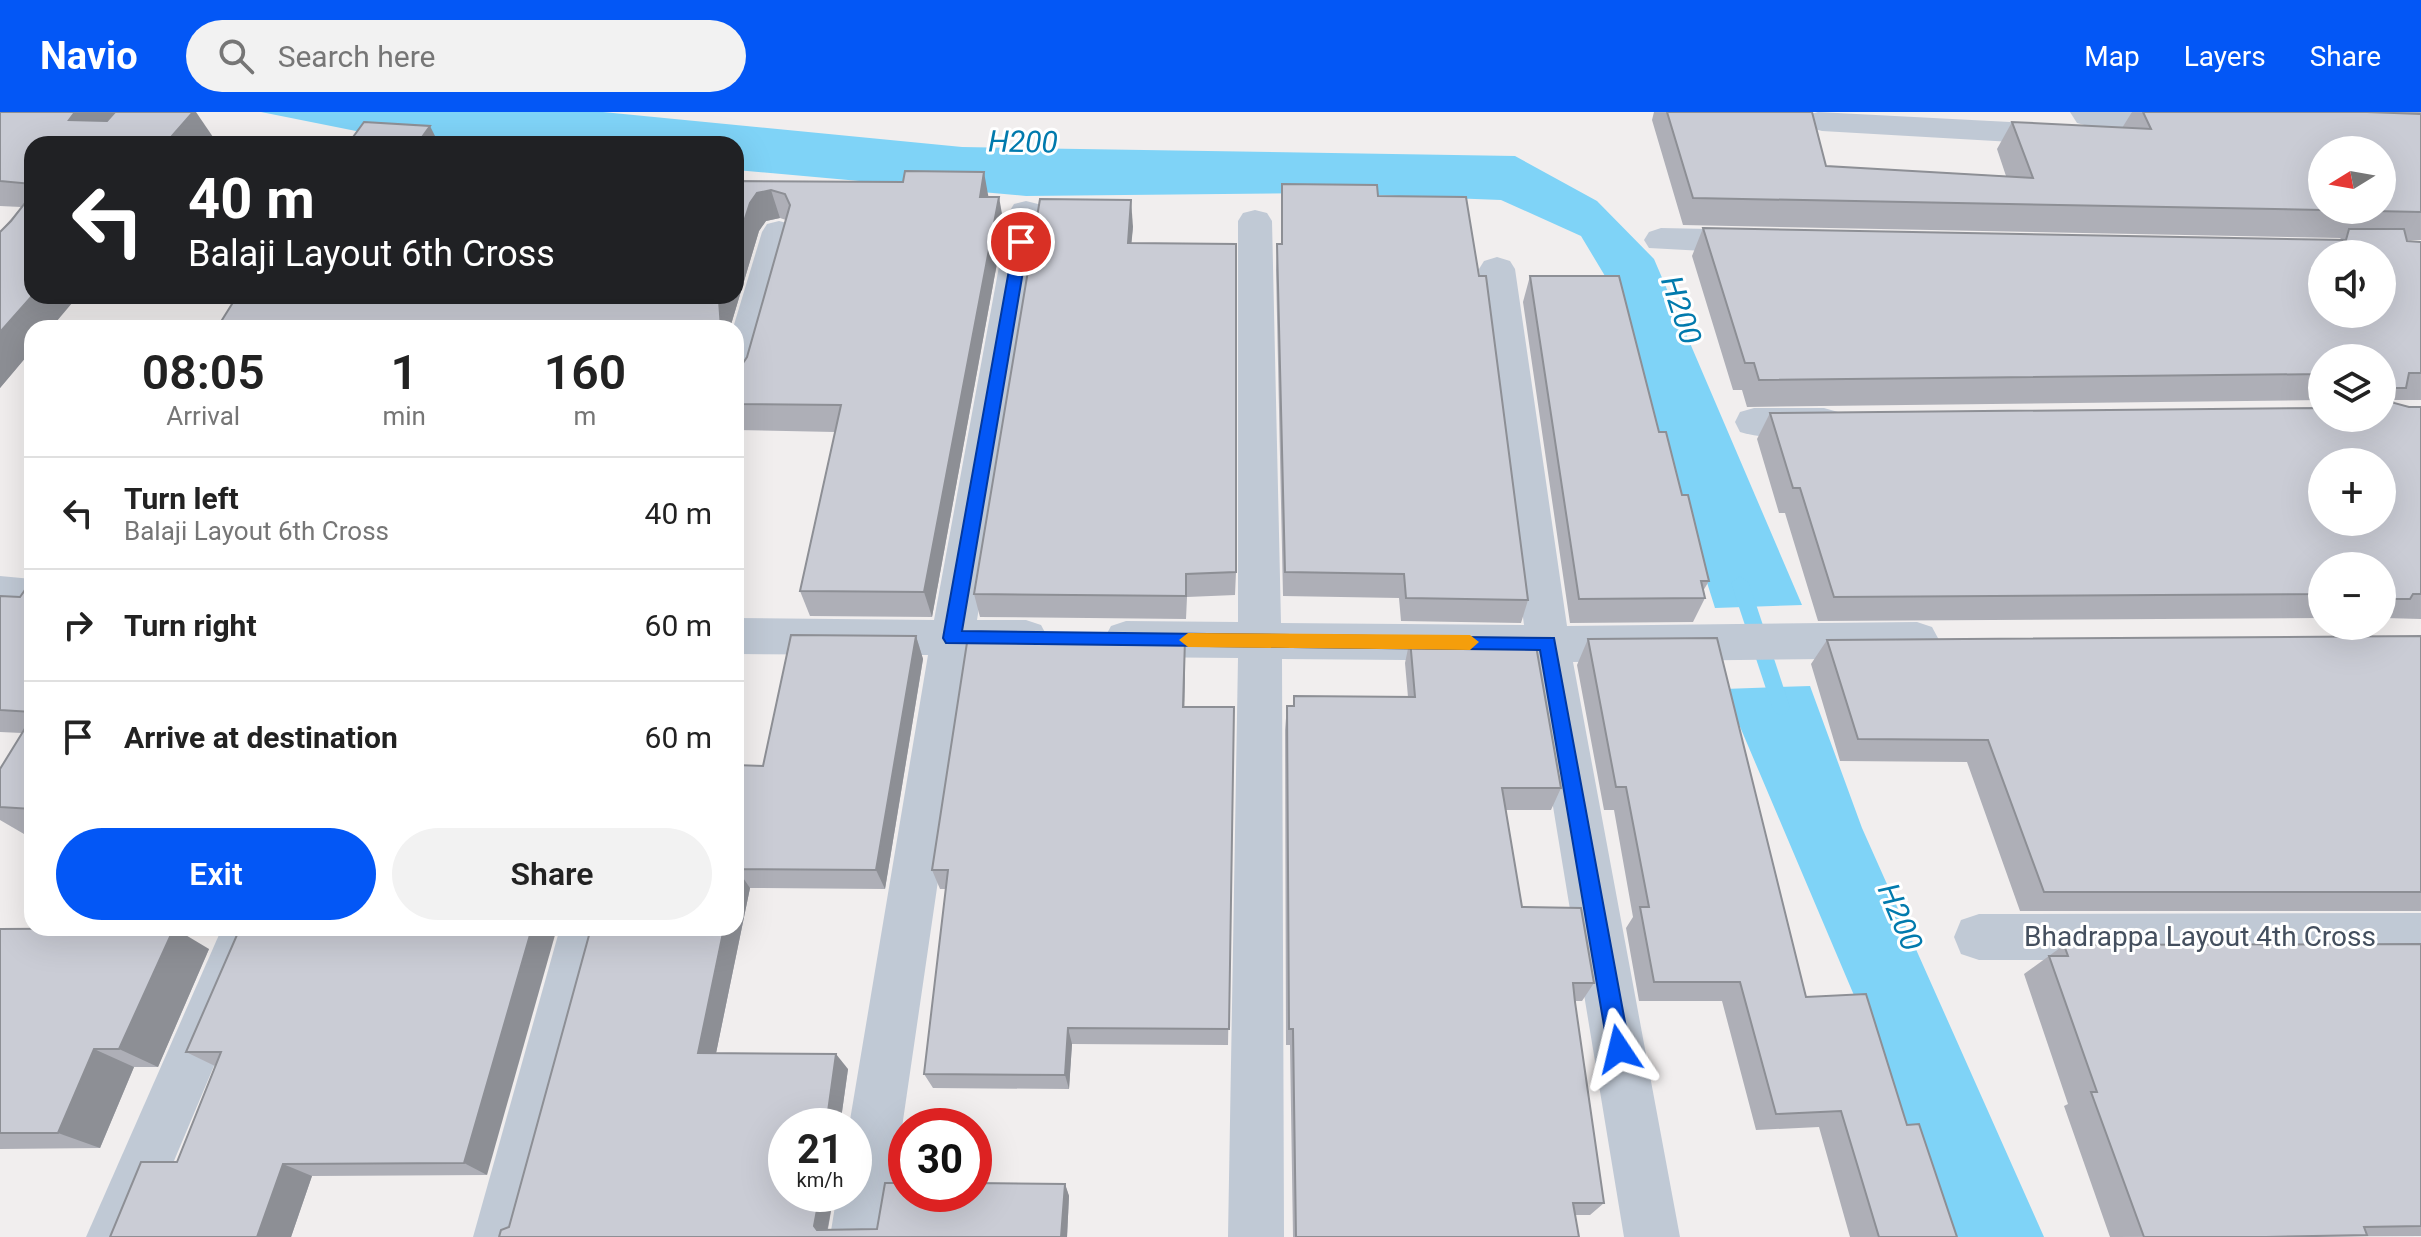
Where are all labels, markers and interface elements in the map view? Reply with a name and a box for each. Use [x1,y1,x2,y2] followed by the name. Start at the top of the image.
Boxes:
[186,20,746,92] search box
[40,34,138,78] text: Navio
[214,34,258,78] icon: search
[278,39,435,74] text: Search here
[2084,40,2140,73] text: Map
[2184,40,2266,73] text: Layers
[2310,40,2381,73] text: Share
[988,123,1058,160] water label: H200
[2308,136,2396,224] north arrow
[2308,136,2396,640] map controls
[188,166,315,232] text: 40 m
[56,168,160,272] icon: left
[987,208,1055,276] pin
[999,220,1043,264] icon: arrive
[188,233,555,275] text: Balaji Layout 6th Cross
[2308,240,2396,328] button: sound
[1654,271,1709,348] water label: H200
[142,344,265,401] text: 08:05
[391,344,418,401] text: 1
[544,344,626,401] text: 160
[2308,344,2396,432] button: layers
[166,401,240,431] text: Arrival
[382,401,426,431] text: min
[574,401,596,431] text: m
[2308,448,2396,536] button: +
[124,481,239,516] text: Turn left
[56,491,100,535] icon: left
[645,496,712,531] text: 40 m
[124,516,389,546] text: Balaji Layout 6th Cross
[2308,552,2396,640] button: −
[56,603,100,647] icon: right
[124,608,257,643] text: Turn right
[645,608,712,643] text: 60 m
[56,715,100,759] icon: arrive
[124,720,398,755] text: Arrive at destination
[645,720,712,755] text: 60 m
[56,828,376,920] button: Exit
[392,828,712,920] button: Share
[1871,878,1930,956] water label: H200
[2024,920,2376,953] street label: Bhadrappa Layout 4th Cross
[1577,1007,1661,1091] position arrow
[888,1108,992,1212] speed limit sign: 30
[797,1126,843,1173] text: 21
[797,1168,843,1192] text: km/h

